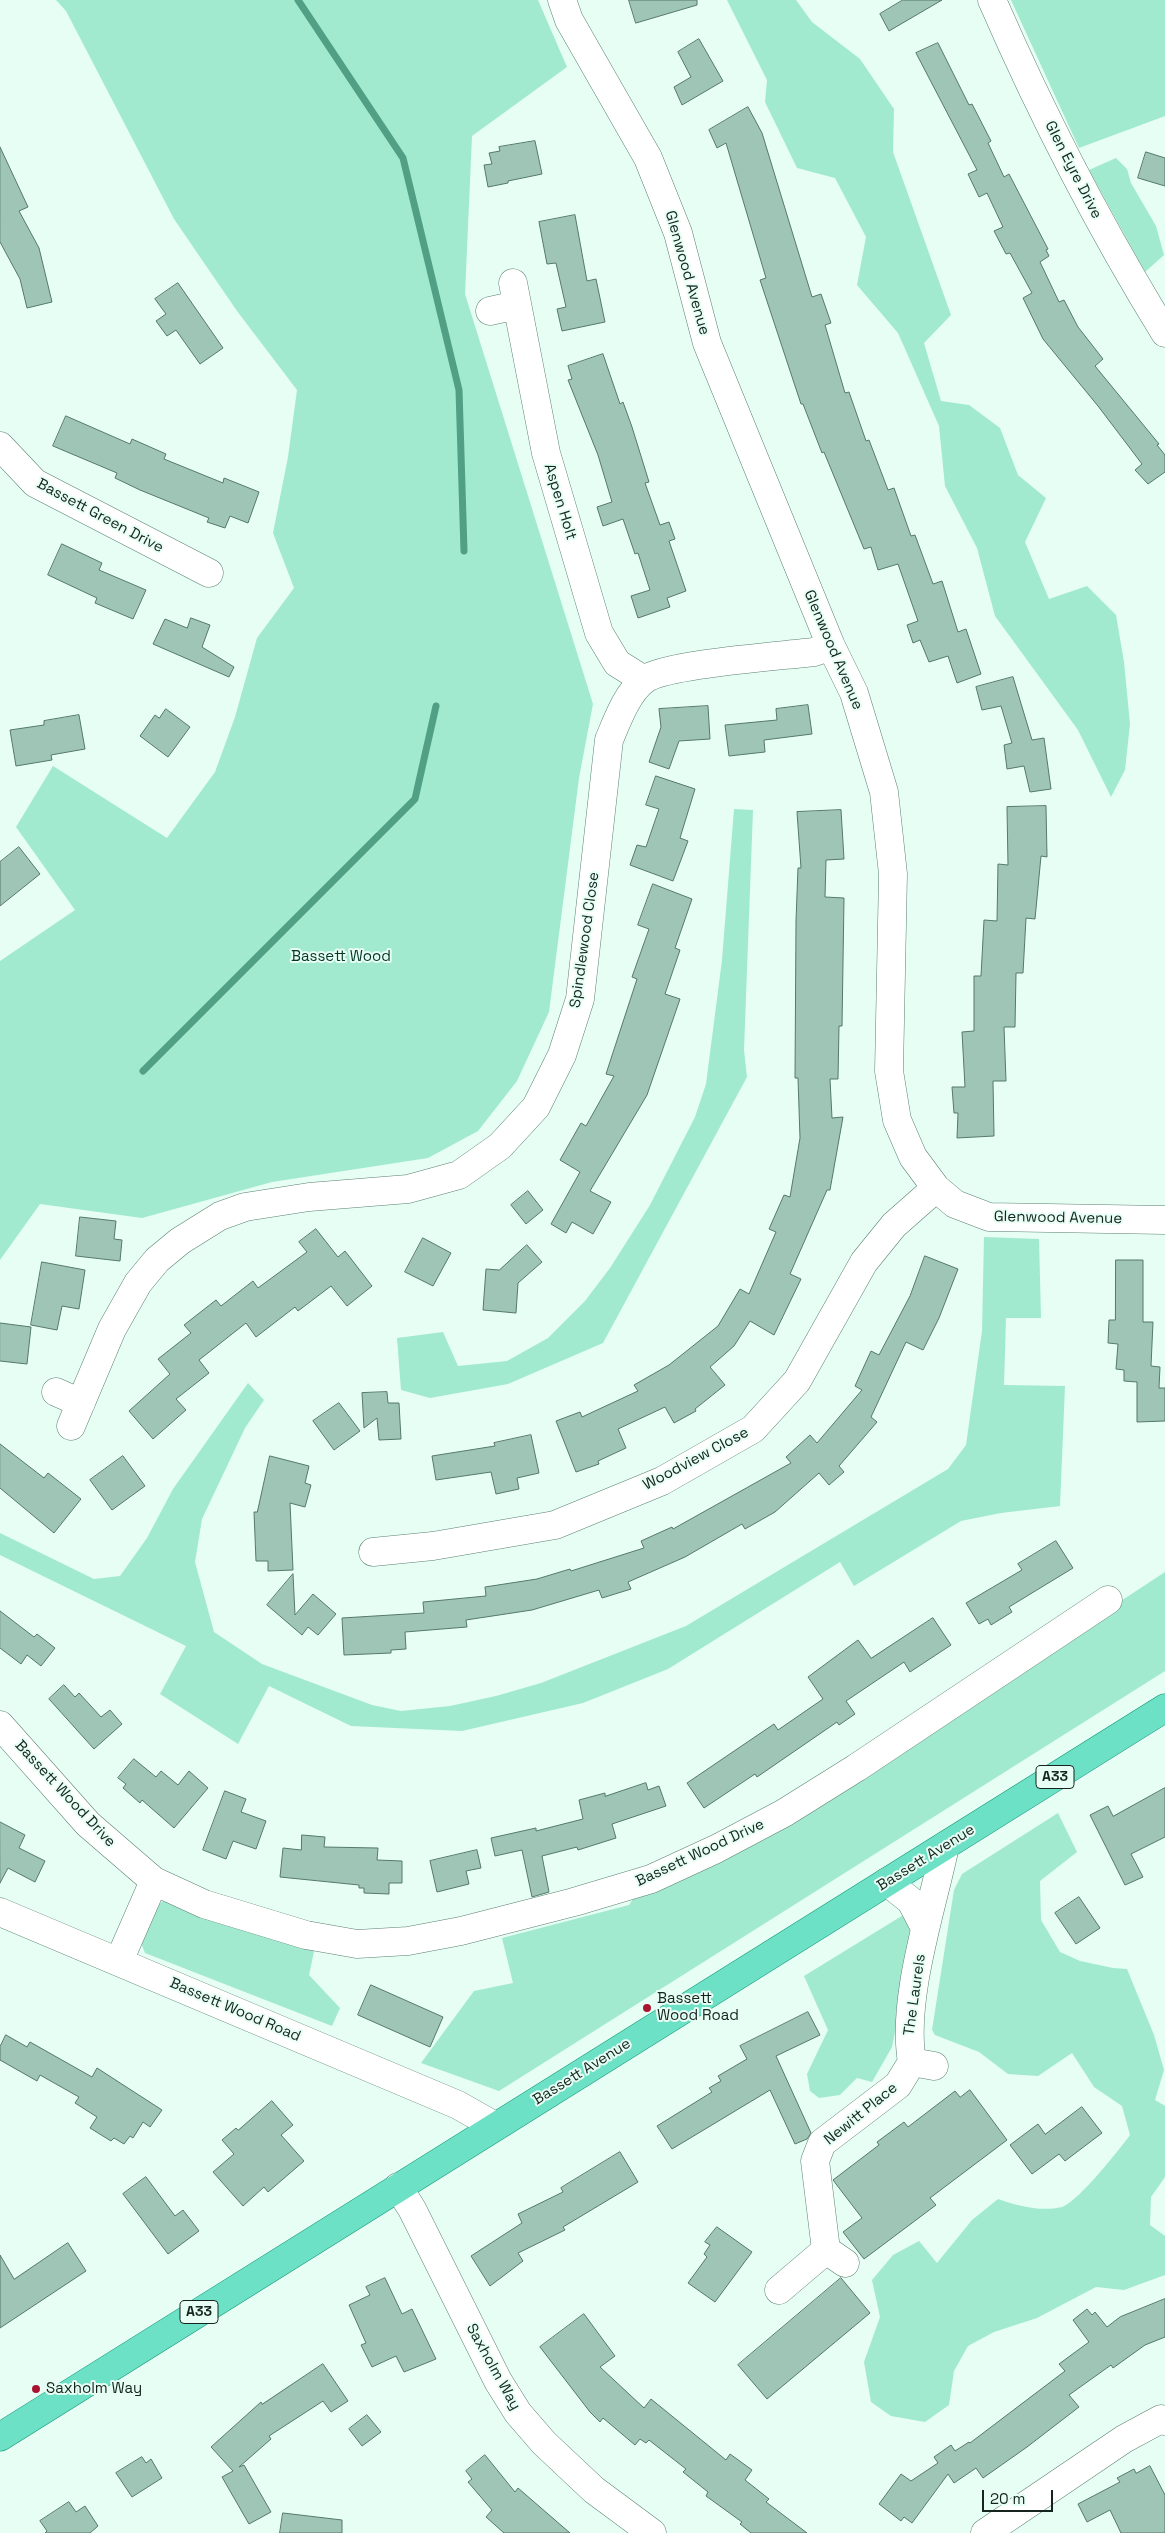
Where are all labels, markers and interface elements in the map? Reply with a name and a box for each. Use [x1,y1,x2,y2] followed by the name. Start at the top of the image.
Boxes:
[1041,118,1105,222] street label: Glen Eyre Drive
[661,209,713,337] street label: Glenwood Avenue
[540,462,580,542] street label: Aspen Holt
[34,475,166,557] street label: Bassett Green Drive
[800,587,866,713] street label: Glenwood Avenue
[567,871,603,1009] street label: Spindlewood Close
[291,948,391,966] park label: Bassett Wood
[994,1208,1122,1228] street label: Glenwood Avenue
[640,1424,752,1494] street label: Woodview Close
[11,1737,119,1851] street label: Bassett Wood Drive
[1036,1765,1074,1788] road number: A33
[633,1815,767,1891] street label: Bassett Wood Drive
[874,1821,978,1895] street label: Bassett Avenue
[900,1953,930,2037] street label: The Laurels
[167,1974,303,2046] street label: Bassett Wood Road
[657,1990,739,2025] place label: Bassett Wood Road
[641,2002,653,2014] marker: Bassett Wood Road
[530,2035,634,2109] street label: Bassett Avenue
[821,2079,901,2149] street label: Newitt Place
[180,2300,218,2324] road number: A33
[462,2321,524,2413] street label: Saxholm Way
[46,2380,142,2398] place label: Saxholm Way
[30,2383,42,2395] marker: Saxholm Way
[985,2480,1056,2512] scale bar
[990,2489,1025,2508] text: 20 m

